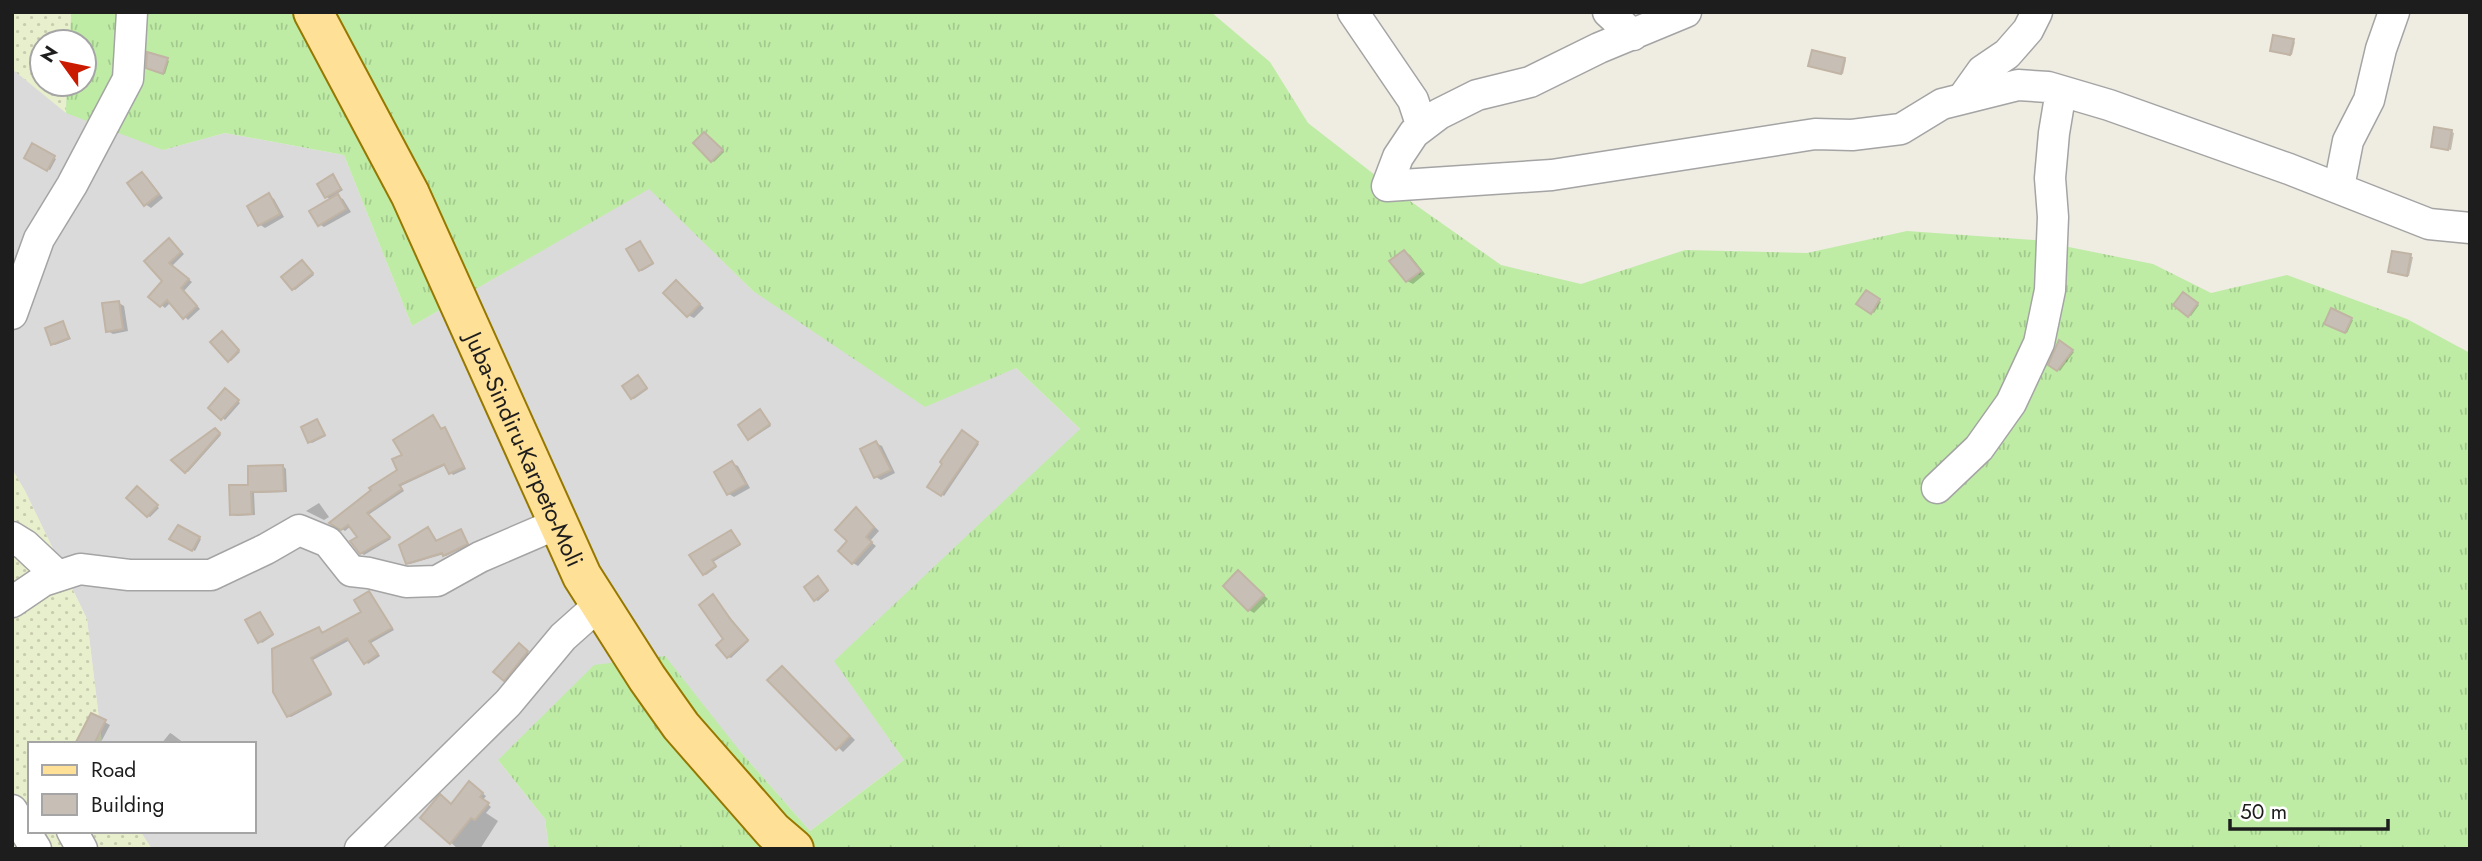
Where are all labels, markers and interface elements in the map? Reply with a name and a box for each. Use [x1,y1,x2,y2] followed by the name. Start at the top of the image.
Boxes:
[28,28,98,98] north arrow
[34,40,65,68] text: N
[455,323,593,572] street label: Juba-Sindiru-Karpeto-Moli
[28,742,256,833] legend
[91,755,136,785] text: Road
[2230,788,2388,832] scale bar
[91,790,164,820] text: Building
[2240,797,2287,827] text: 50 m

